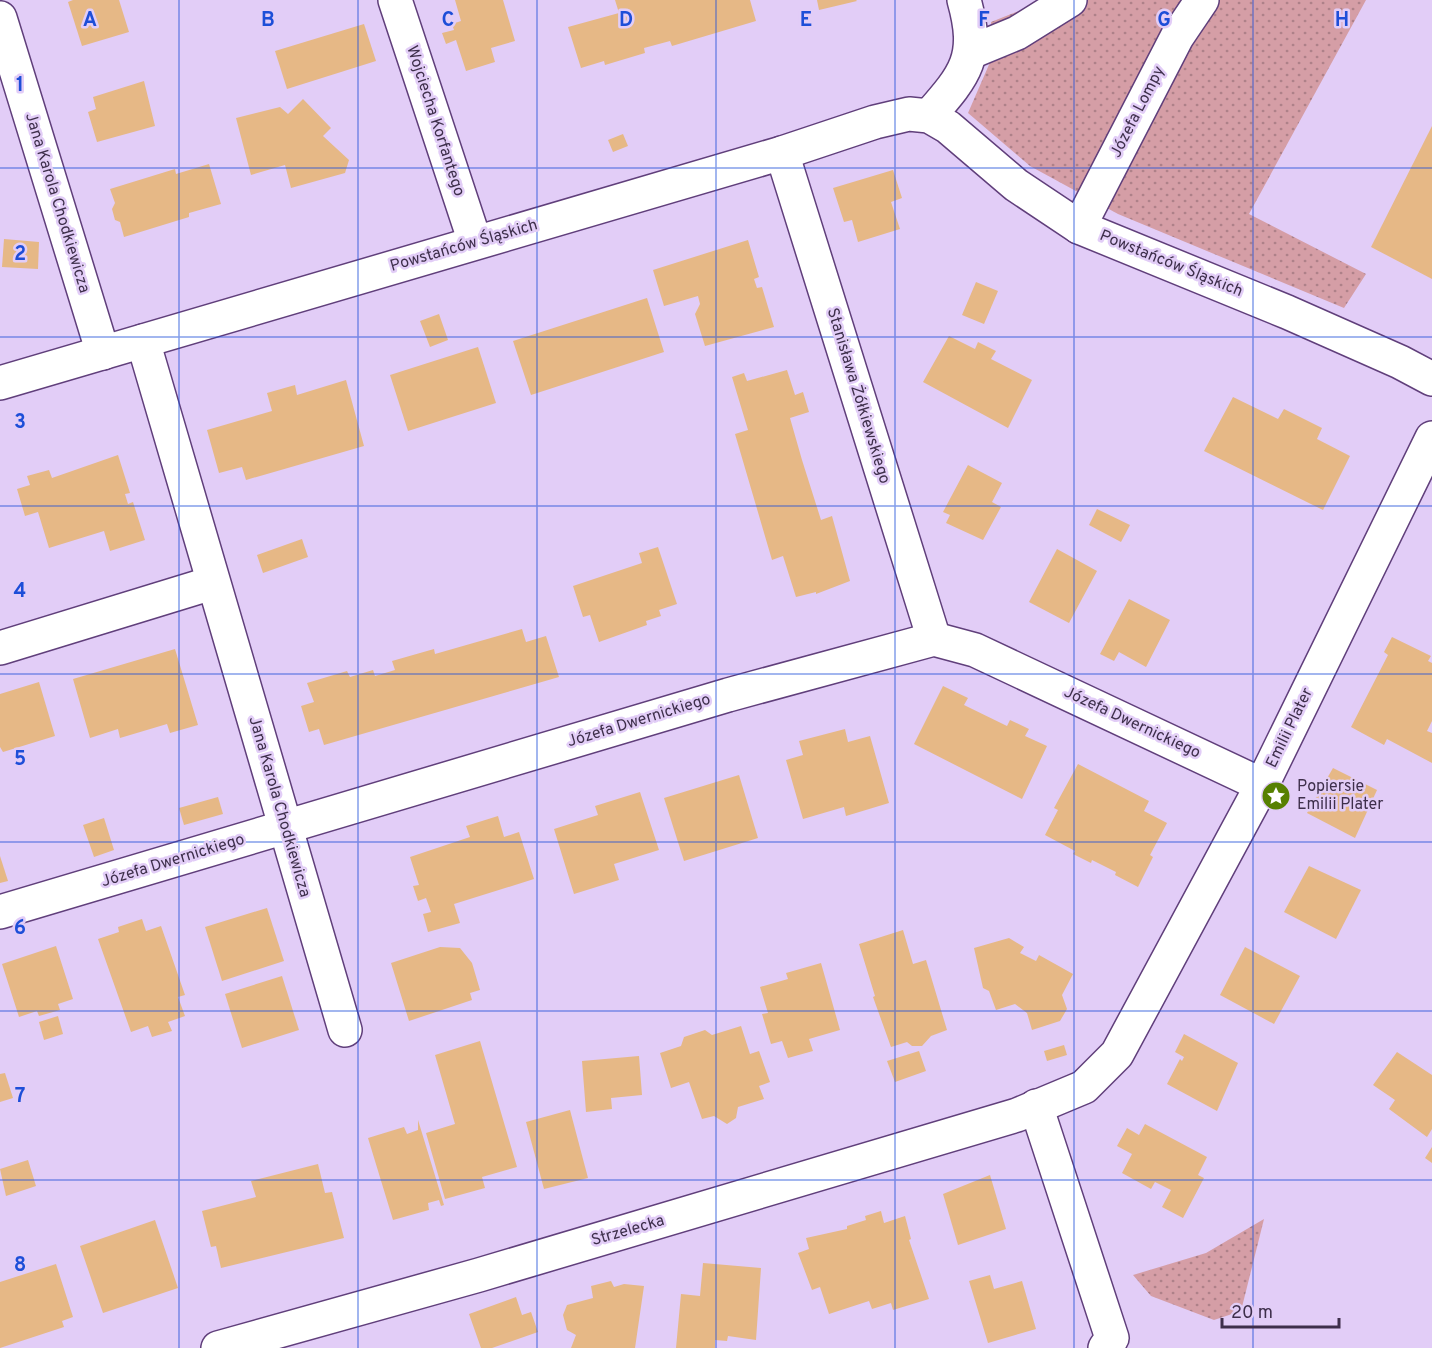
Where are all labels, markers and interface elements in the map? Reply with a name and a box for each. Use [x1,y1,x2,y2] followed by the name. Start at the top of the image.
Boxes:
[83,8,97,34] text: A
[261,8,275,34] text: B
[442,8,454,34] text: C
[619,8,633,34] text: D
[800,8,812,34] text: E
[978,8,990,34] text: F
[1157,8,1171,34] text: G
[1335,8,1349,34] text: H
[401,43,469,199] street label: Wojciecha Korfantego
[1106,63,1170,161] street label: Józefa Lompy
[16,73,24,99] text: 1
[20,111,94,295] street label: Jana Karola Chodkiewicza
[387,213,540,277] street label: Powstańców Śląskich
[1096,224,1246,302] street label: Powstańców Śląskich
[14,242,26,268] text: 2
[822,305,895,486] street label: Stanisława Żółkiewskiego
[14,410,26,436] text: 3
[14,579,26,605] text: 4
[1060,683,1204,764] street label: Józefa Dwernickiego
[1262,685,1318,771] street label: Emilii Plater
[565,690,713,752] street label: Józefa Dwernickiego
[244,714,314,900] street label: Jana Karola Chodkiewicza
[14,747,26,773] text: 5
[1297,777,1384,815] place label: Popiersie Emilii Plater
[1260,780,1292,812] place icon: Popiersie Emilii Plater
[99,830,247,892] street label: Józefa Dwernickiego
[14,916,26,942] text: 6
[15,1084,25,1110] text: 7
[589,1211,667,1251] street label: Strzelecka
[14,1253,26,1279] text: 8
[1222,1291,1339,1329] scale bar
[1231,1302,1273,1325] text: 20 m

